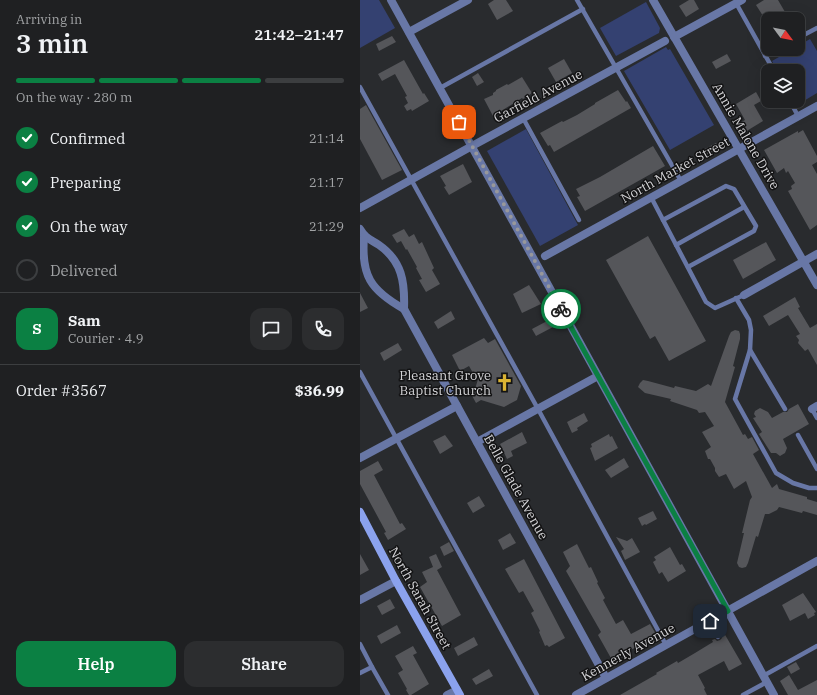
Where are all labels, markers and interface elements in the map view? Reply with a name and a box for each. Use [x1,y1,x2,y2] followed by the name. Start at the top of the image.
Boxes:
[16,11,82,28] text: Arriving in
[761,12,805,56] north arrow
[761,12,805,108] map controls
[254,25,344,44] text: 21:42–21:47
[16,26,88,60] text: 3 min
[761,64,805,108] button: layers
[491,65,585,127] street label: Garfield Avenue
[709,80,783,192] street label: Annie Malone Drive
[16,89,132,106] text: On the way · 280 m
[442,105,476,139] pin
[448,111,470,133] icon: bag
[16,127,38,149] icon: check
[50,129,125,148] text: Confirmed
[309,130,344,147] text: 21:14
[618,133,733,207] street label: North Market Street
[16,171,38,193] icon: check
[50,173,121,192] text: Preparing
[309,174,344,191] text: 21:17
[16,215,38,237] icon: check
[50,217,128,236] text: On the way
[309,218,344,235] text: 21:29
[50,261,118,280] text: Delivered
[541,289,581,329] courier
[550,298,572,320] icon: bike
[250,308,292,350] button: chat
[302,308,344,350] button: phone
[68,311,101,330] text: Sam
[32,319,42,338] text: S
[68,330,144,347] text: Courier · 4.9
[399,367,491,399] place label: Pleasant Grove Baptist Church
[494,372,514,392] church icon: Pleasant Grove Baptist Church
[16,381,107,400] text: Order #3567
[295,381,344,400] text: $36.99
[480,432,552,542] street label: Belle Glade Avenue
[385,544,455,652] street label: North Sarah Street
[693,604,727,638] pin
[699,610,721,632] icon: home
[578,619,678,685] street label: Kennerly Avenue
[16,641,176,687] button: Help
[184,641,344,687] button: Share

